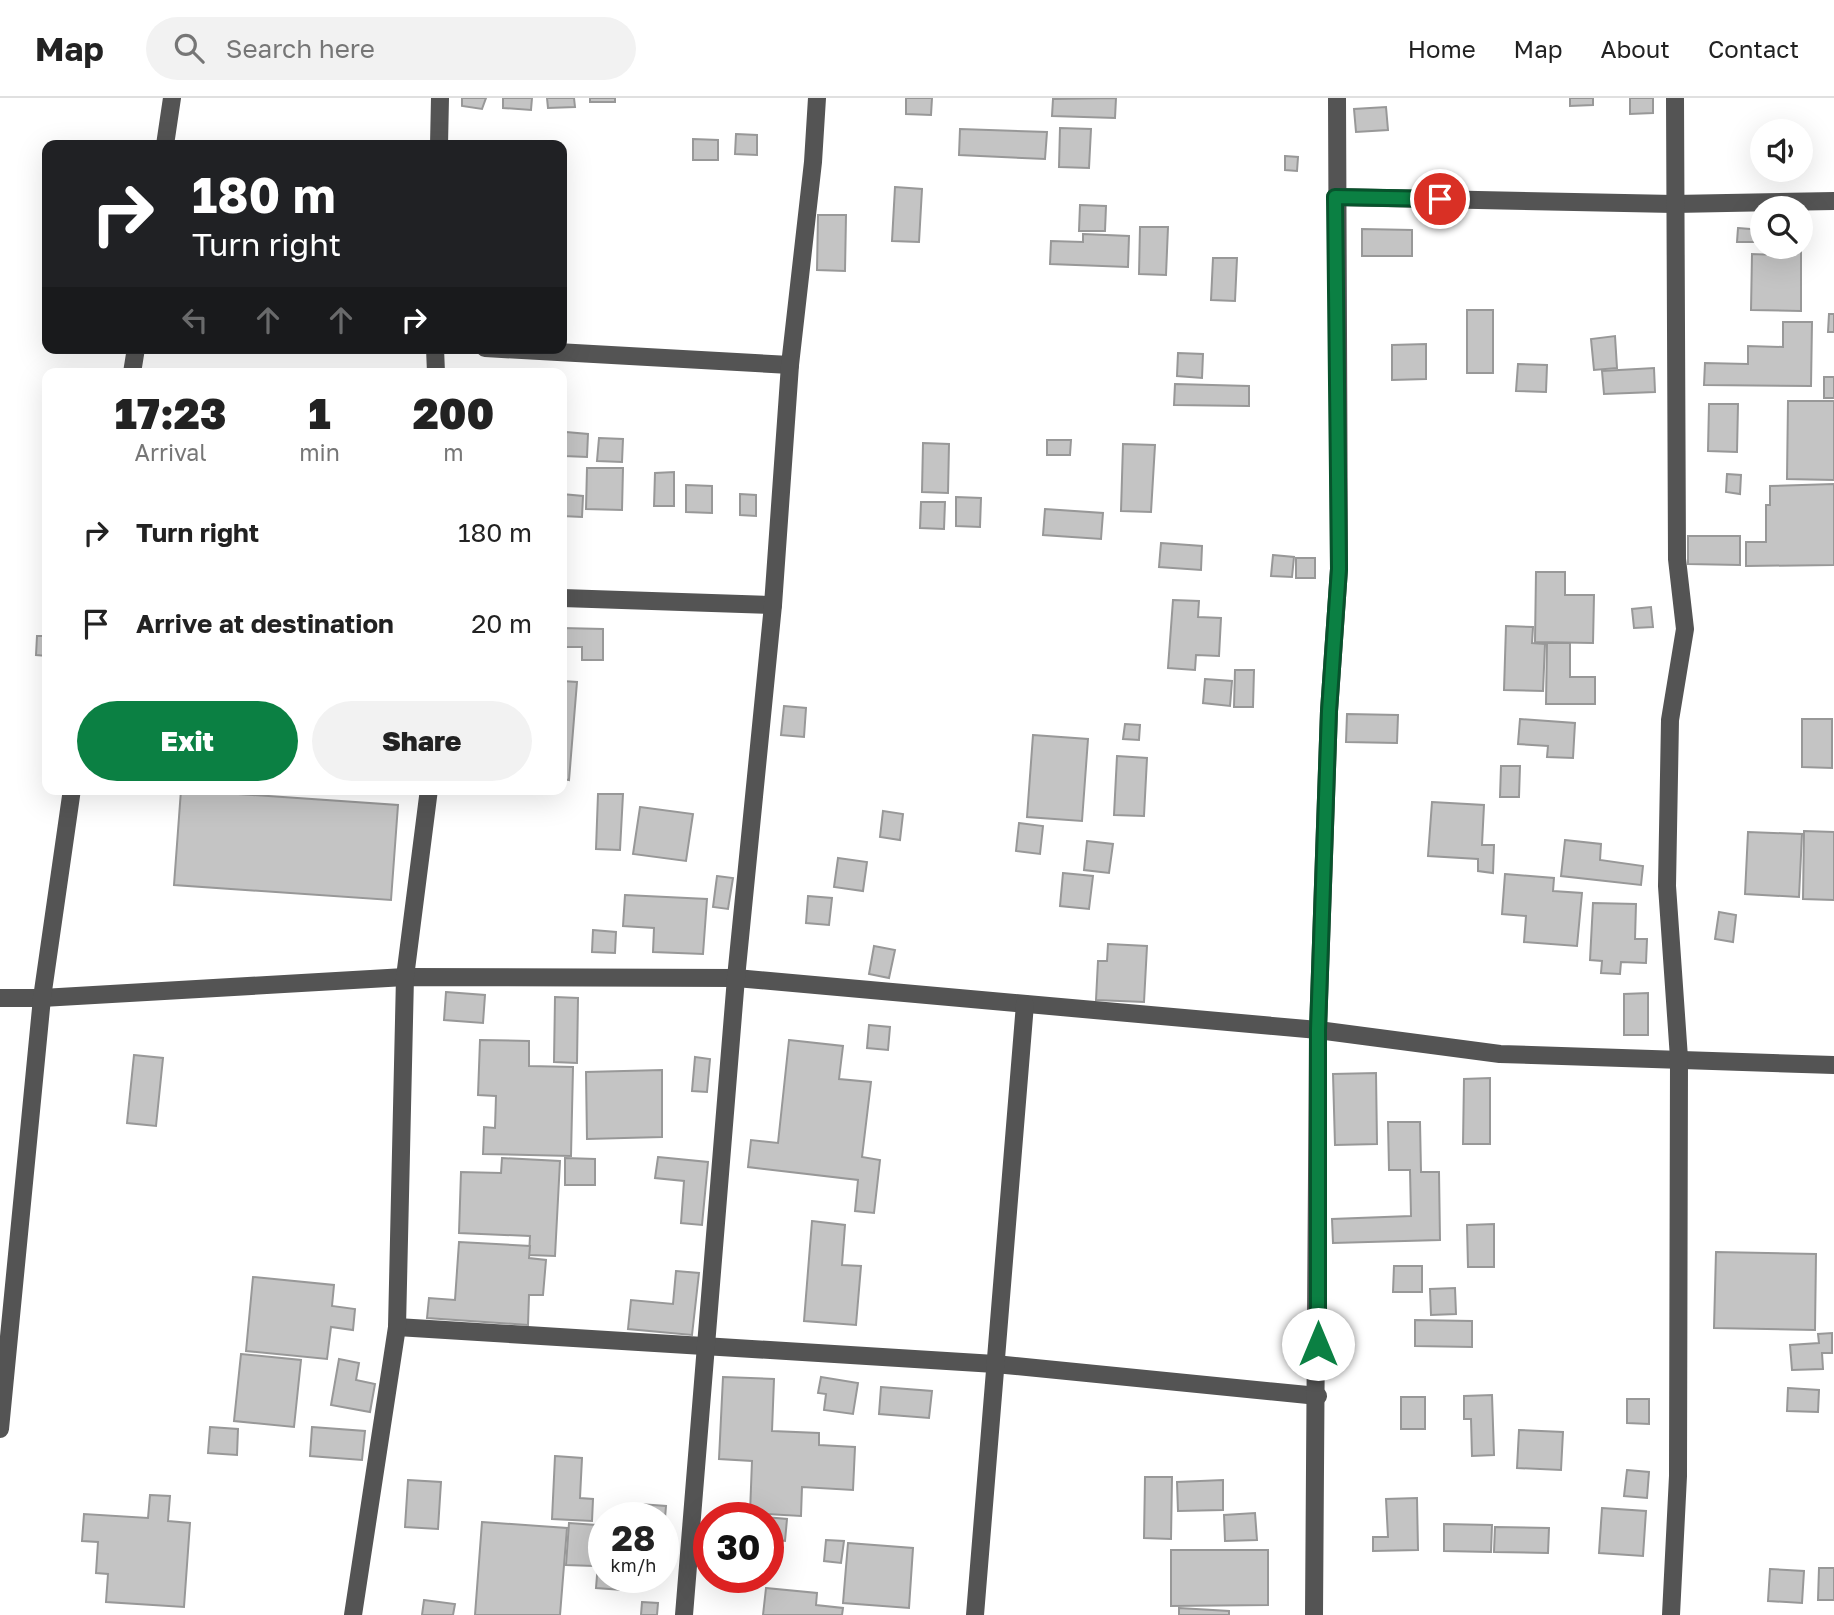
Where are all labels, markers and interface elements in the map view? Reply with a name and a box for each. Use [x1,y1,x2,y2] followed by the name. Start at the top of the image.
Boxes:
[146,17,636,80] search box
[35,29,104,68] text: Map
[170,29,208,67] icon: search
[226,33,375,64] text: Search here
[1408,34,1476,63] text: Home
[1514,34,1563,63] text: Map
[1601,34,1670,63] text: About
[1708,34,1799,63] text: Contact
[1750,119,1813,259] map controls
[1750,119,1813,182] button: sound
[192,165,336,224] text: 180 m
[77,168,168,259] icon: right
[1410,169,1470,229] pin
[1421,180,1459,218] icon: arrive
[1750,196,1813,259] button: search
[192,225,341,263] text: Turn right
[176,301,214,339] icon: left
[249,301,287,339] icon: ahead
[322,301,360,339] icon: ahead
[395,301,433,339] icon: right
[115,388,226,438] text: 17:23
[308,388,331,438] text: 1
[413,388,494,438] text: 200
[135,438,207,466] text: Arrival
[299,438,340,466] text: min
[443,438,464,466] text: m
[77,514,115,552] icon: right
[136,517,259,548] text: Turn right
[458,517,532,548] text: 180 m
[77,605,115,643] icon: arrive
[136,608,394,639] text: Arrive at destination
[471,608,532,639] text: 20 m
[77,701,298,781] button: Exit
[312,701,532,781] button: Share
[1281,1307,1355,1381] position arrow
[693,1502,784,1593] speed limit sign: 30
[612,1517,655,1559] text: 28
[611,1554,656,1576] text: km/h

